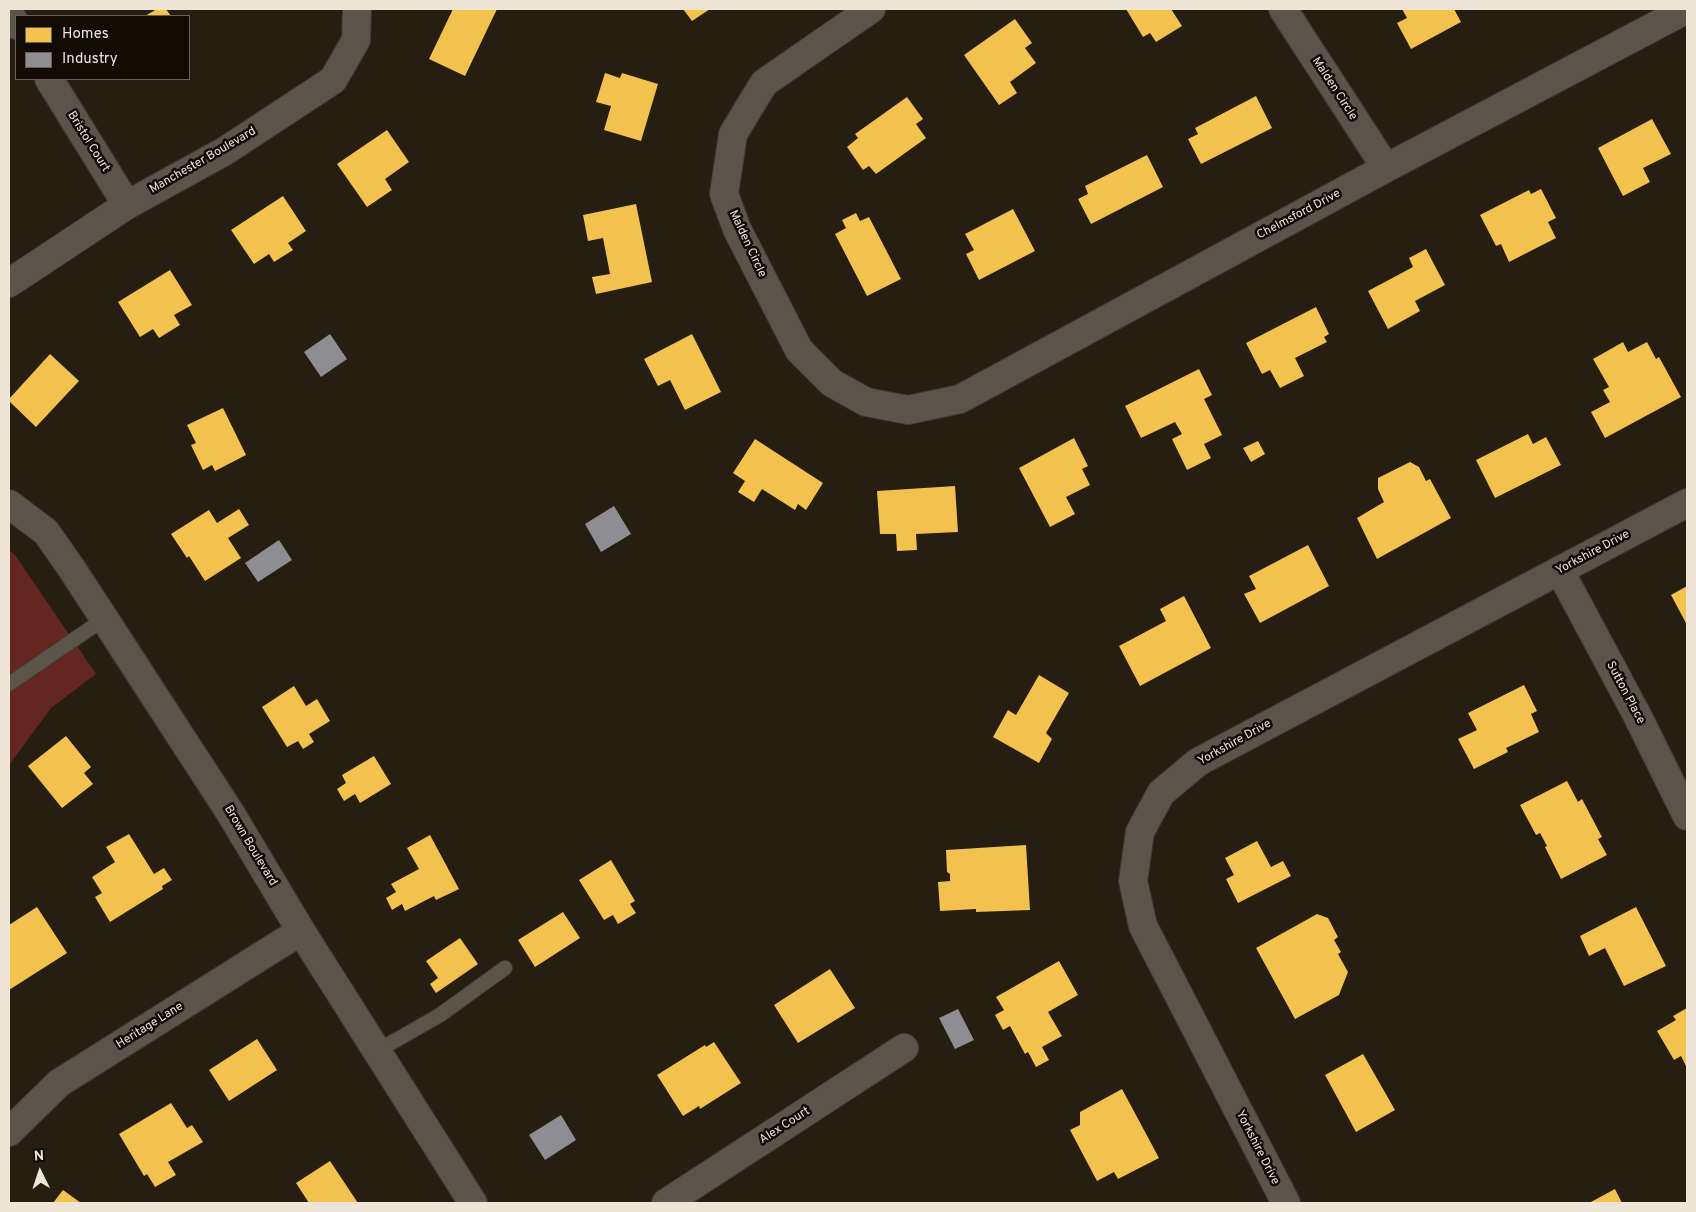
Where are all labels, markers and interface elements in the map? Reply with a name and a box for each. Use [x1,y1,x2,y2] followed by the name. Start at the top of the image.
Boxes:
[15,15,190,80] legend
[62,25,109,44] text: Homes
[62,50,118,69] text: Industry
[1308,55,1360,123] street label: Malden Circle
[64,109,112,175] street label: Bristol Court
[147,125,259,197] street label: Manchester Boulevard
[1255,187,1343,243] street label: Chelmsford Drive
[725,208,769,280] street label: Malden Circle
[1554,528,1632,578] street label: Yorkshire Drive
[1603,659,1647,727] street label: Sutton Place
[1196,717,1274,769] street label: Yorkshire Drive
[220,803,280,889] street label: Brown Boulevard
[114,1000,186,1052] street label: Heritage Lane
[757,1104,813,1148] street label: Alex Court
[1232,1108,1282,1188] street label: Yorkshire Drive
[15,1147,65,1197] north arrow
[33,1148,45,1165] text: N

